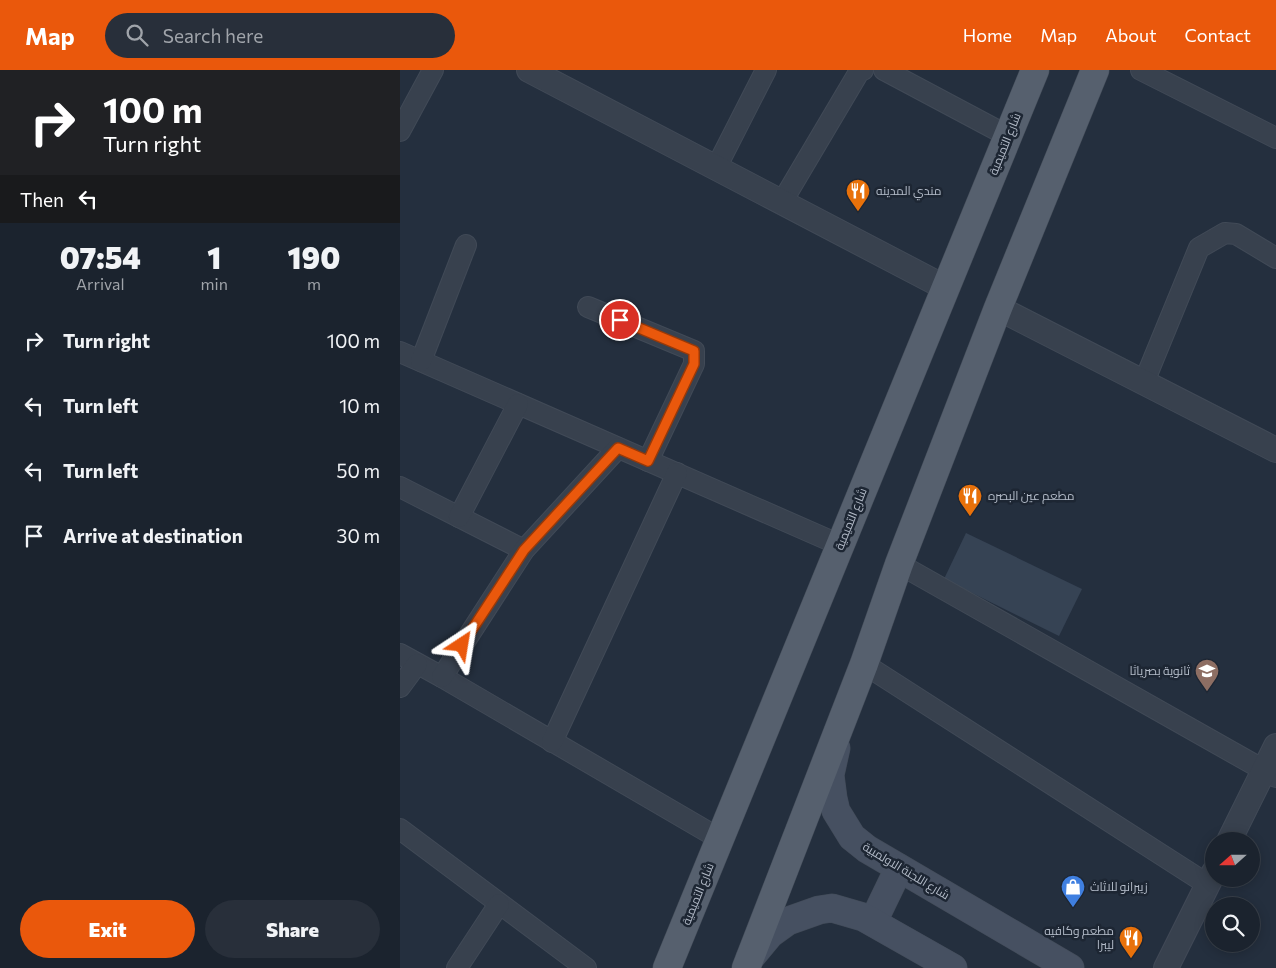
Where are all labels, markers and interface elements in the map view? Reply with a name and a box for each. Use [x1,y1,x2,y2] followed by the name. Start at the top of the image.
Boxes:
[105,13,455,58] search box
[25,21,75,50] text: Map
[123,21,151,49] icon: search
[163,24,263,47] text: Search here
[963,24,1012,46] text: Home
[1040,24,1077,46] text: Map
[1105,24,1157,46] text: About
[1185,24,1251,46] text: Contact
[103,87,203,130] text: 100 m
[20,90,85,155] icon: right
[985,110,1025,177] street label: شارع التميمية
[103,130,201,157] text: Turn right
[845,178,871,212] restaurant icon: مندي المدينه
[876,183,941,201] place label: مندي المدينه
[74,185,102,213] icon: left
[20,188,64,211] text: Then
[60,238,141,275] text: 07:54
[207,238,221,275] text: 1
[287,238,340,275] text: 190
[76,274,125,293] text: Arrival
[201,274,228,293] text: min
[307,274,321,293] text: m
[599,299,641,341] pin
[606,306,634,334] icon: arrive
[20,327,48,355] icon: right
[63,329,150,352] text: Turn right
[327,329,380,352] text: 100 m
[20,392,48,420] icon: left
[63,394,138,417] text: Turn left
[339,394,380,417] text: 10 m
[20,457,48,485] icon: left
[63,459,138,482] text: Turn left
[336,459,380,482] text: 50 m
[957,483,983,517] restaurant icon: مطعم عين البصره
[831,485,871,552] street label: شارع التميمية
[988,488,1074,504] place label: مطعم عين البصره
[20,522,48,550] icon: arrive
[63,524,243,547] text: Arrive at destination
[337,524,380,547] text: 30 m
[435,618,487,670] position arrow
[1194,658,1220,692] school or university icon: ثانوية بصرياثا
[1130,663,1191,678] place label: ثانوية بصرياثا
[1205,832,1260,888] north arrow
[1205,832,1260,952] map controls
[860,839,952,903] street label: شارع اللجنة الاولمبية
[678,860,718,927] street label: شارع التميمية
[1060,874,1086,908] shop icon: زيبرانو للاثاث
[1090,879,1148,894] place label: زيبرانو للاثاث
[1205,897,1260,952] button: search
[20,900,195,958] button: Exit
[205,900,380,958] button: Share
[1044,923,1114,952] place label: مطعم وكافيه ليبرا
[1118,925,1144,959] restaurant icon: مطعم وكافيه ليبرا

